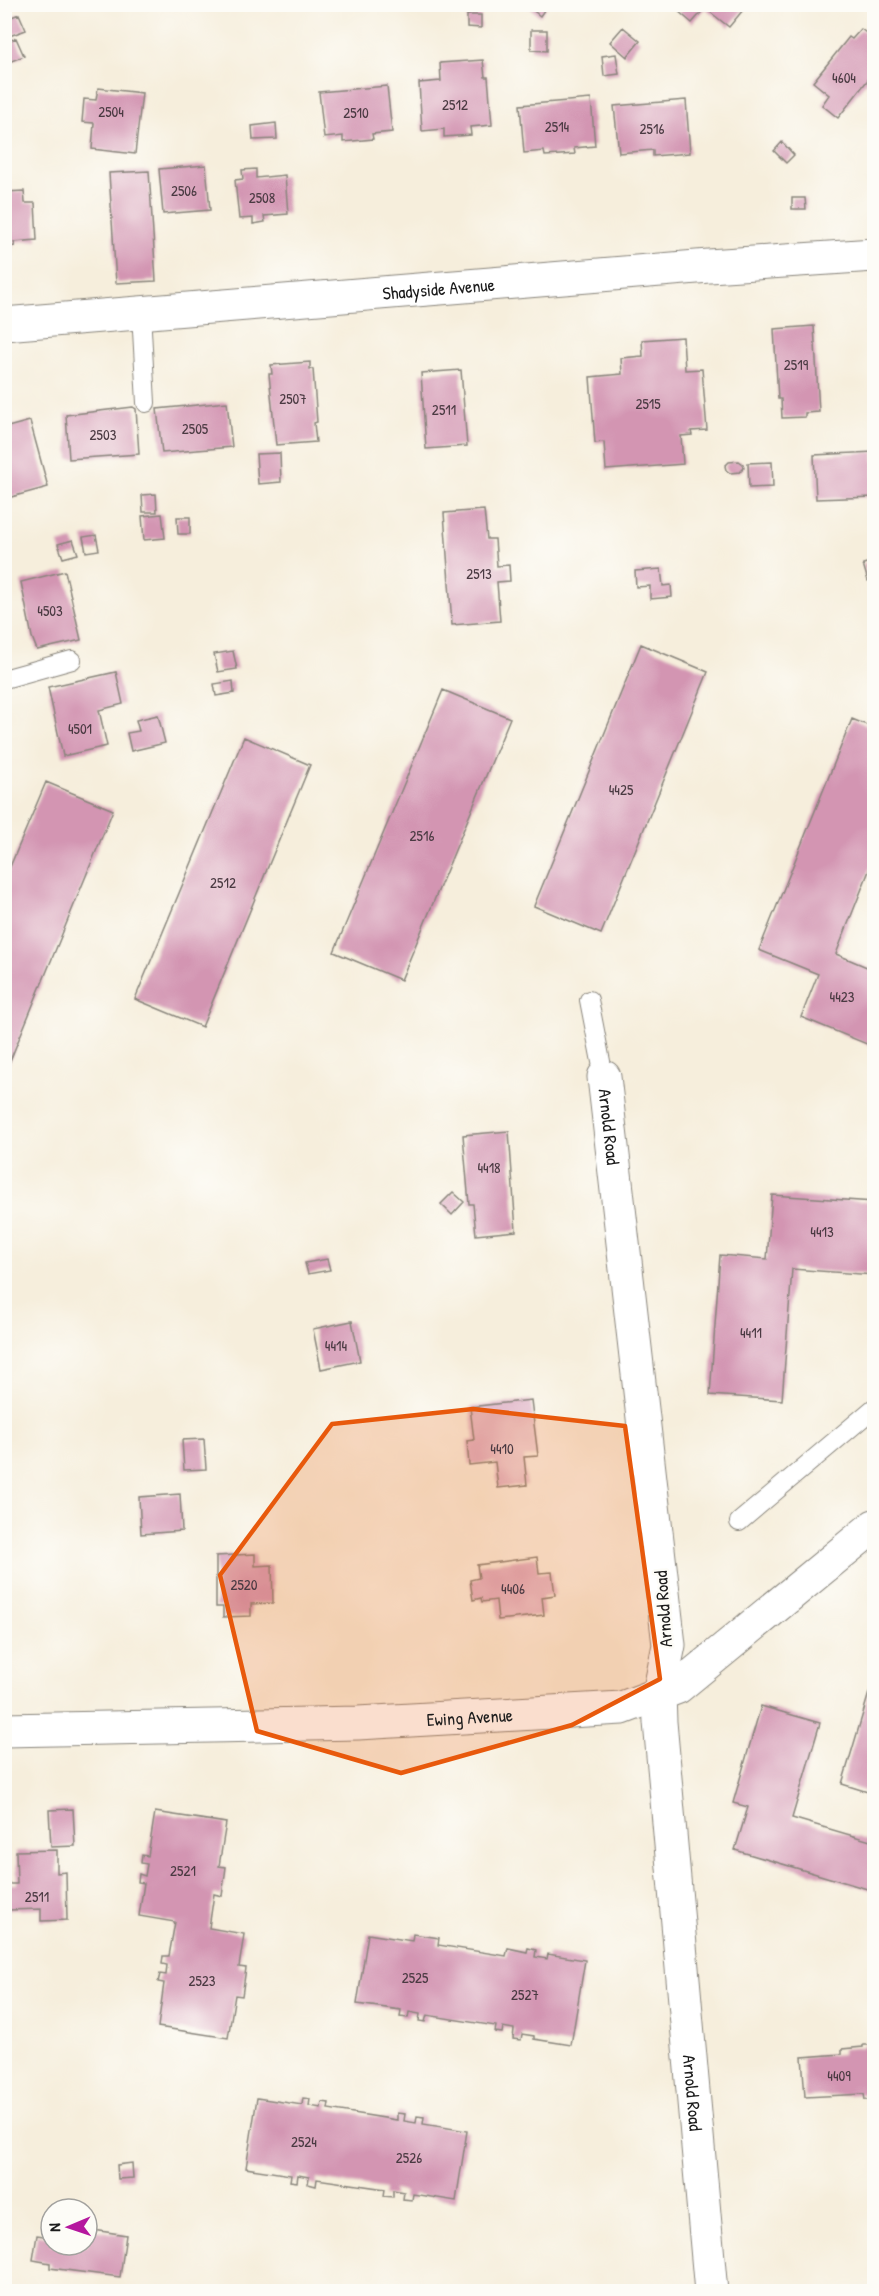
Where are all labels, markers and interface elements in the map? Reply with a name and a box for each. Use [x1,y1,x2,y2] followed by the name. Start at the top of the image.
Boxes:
[832,67,856,88] house number: 4604
[442,94,468,115] house number: 2512
[98,101,124,122] house number: 2504
[343,102,369,123] house number: 2510
[545,116,570,137] house number: 2514
[640,118,664,139] house number: 2516
[171,180,197,201] house number: 2506
[249,187,275,208] house number: 2508
[381,271,496,305] street label: Shadyside Avenue
[784,354,809,375] house number: 2519
[279,388,307,409] house number: 2507
[635,393,661,414] house number: 2515
[432,399,456,420] house number: 2511
[182,418,209,439] house number: 2505
[90,424,117,445] house number: 2503
[466,563,492,584] house number: 2513
[37,600,63,621] house number: 4503
[68,718,92,739] house number: 4501
[609,779,634,800] house number: 4425
[410,825,434,846] house number: 2516
[210,872,236,893] house number: 2512
[830,986,855,1007] house number: 4423
[593,1087,626,1166] street label: Arnold Road
[477,1157,501,1178] house number: 4418
[810,1221,834,1242] house number: 4413
[740,1322,762,1343] house number: 4411
[325,1335,348,1356] house number: 4414
[490,1438,514,1459] house number: 4410
[648,1570,678,1648] street label: Arnold Road
[230,1574,258,1595] house number: 2520
[501,1578,525,1599] house number: 4406
[426,1702,514,1732] street label: Ewing Avenue
[170,1860,196,1881] house number: 2521
[25,1886,49,1907] house number: 2511
[402,1967,429,1988] house number: 2525
[188,1970,216,1991] house number: 2523
[511,1984,539,2005] house number: 2527
[677,2053,709,2132] street label: Arnold Road
[827,2065,851,2086] house number: 4409
[291,2131,317,2152] house number: 2524
[396,2147,422,2168] house number: 2526
[39,2197,99,2257] north arrow
[43,2222,65,2232] text: N

